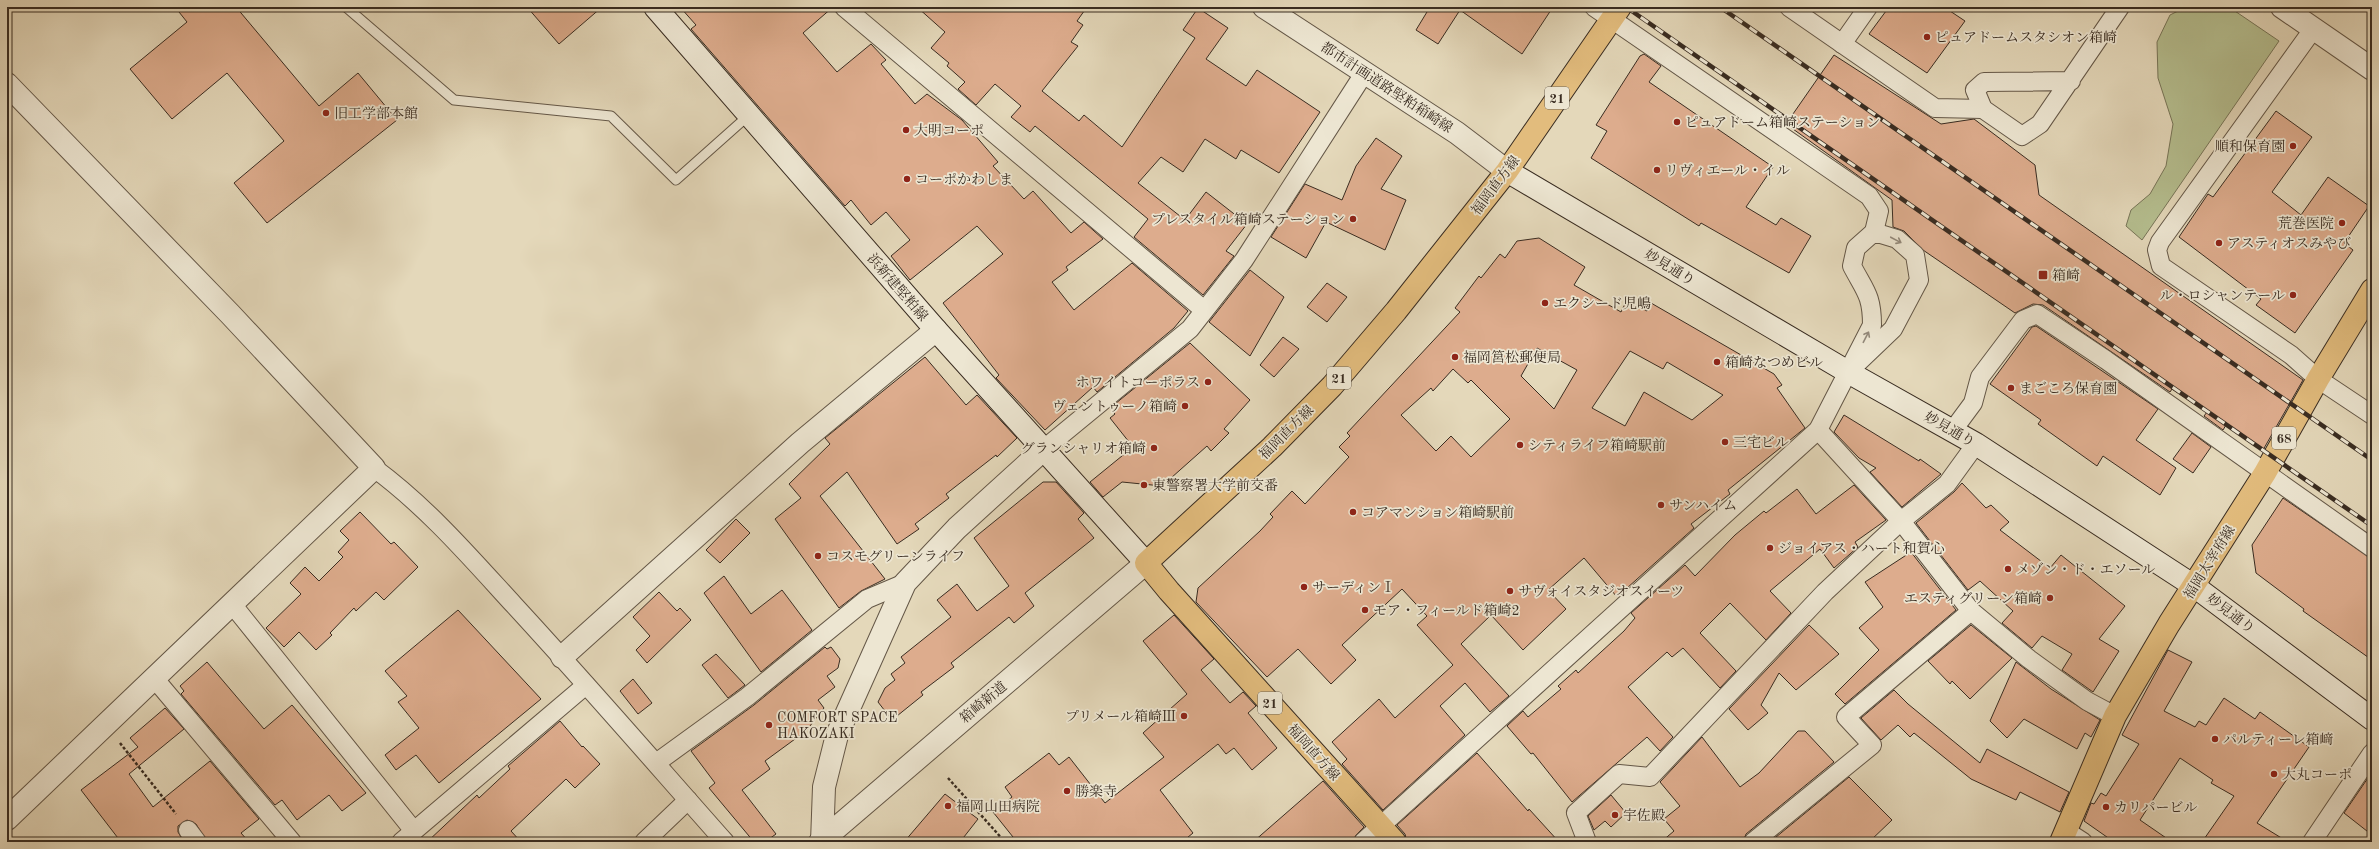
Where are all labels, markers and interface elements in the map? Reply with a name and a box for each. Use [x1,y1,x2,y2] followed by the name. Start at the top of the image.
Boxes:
[1935,30,2117,45] place label: ピュアドームスタシオン箱崎
[1922,32,1932,42] marker: ピュアドームスタシオン箱崎
[1318,39,1455,136] street label: 都市計画道路堅粕箱崎線
[1545,87,1569,109] road number: 21
[334,106,418,121] place label: 旧工学部本館
[321,108,331,118] marker: 旧工学部本館
[1685,115,1880,130] place label: ピュアドーム箱崎ステーション
[1672,117,1682,127] marker: ピュアドーム箱崎ステーション
[914,123,984,138] place label: 大明コーポ
[901,125,911,135] marker: 大明コーポ
[2215,139,2285,154] place label: 順和保育園
[2288,141,2298,151] marker: 順和保育園
[1468,153,1522,218] street label: 福岡直方線
[1665,163,1790,178] place label: リヴィエール・イル
[1652,165,1662,175] marker: リヴィエール・イル
[915,172,1013,187] place label: コーポかわしま
[902,174,912,184] marker: コーポかわしま
[1151,212,1345,227] place label: プレスタイル箱崎ステーション
[1348,214,1358,224] marker: プレスタイル箱崎ステーション
[2278,216,2334,231] place label: 荒巻医院
[2337,218,2347,228] marker: 荒巻医院
[2227,236,2351,251] place label: アスティオスみやび
[1890,237,1902,244] one-way arrow
[2214,238,2224,248] marker: アスティオスみやび
[1642,247,1698,288] street label: 妙見通り
[864,251,931,324] street label: 浜新建堅粕線
[2052,268,2080,283] place label: 箱崎
[2037,269,2049,281] marker: 箱崎
[2160,289,2285,303] place label: ル・ロシャンテール
[2288,290,2298,300] marker: ル・ロシャンテール
[1553,296,1651,311] place label: エクシード児嶋
[1540,298,1550,308] marker: エクシード児嶋
[1863,331,1870,343] one-way arrow
[1463,350,1561,365] place label: 福岡筥松郵便局
[1450,352,1460,362] marker: 福岡筥松郵便局
[1725,355,1823,370] place label: 箱崎なつめビル
[1712,357,1722,367] marker: 箱崎なつめビル
[1327,367,1351,389] road number: 21
[1075,376,1200,390] place label: ホワイトコーポラス
[1203,377,1213,387] marker: ホワイトコーポラス
[2019,381,2117,396] place label: まごころ保育園
[2006,383,2016,393] marker: まごころ保育園
[1052,399,1177,414] place label: ヴェントゥーノ箱崎
[1180,401,1190,411] marker: ヴェントゥーノ箱崎
[1256,402,1316,462] street label: 福岡直方線
[1922,409,1978,450] street label: 妙見通り
[2272,427,2296,449] road number: 68
[1733,435,1789,450] place label: 三宅ビル
[1720,437,1730,447] marker: 三宅ビル
[1528,438,1666,453] place label: シティライフ箱崎駅前
[1515,440,1525,450] marker: シティライフ箱崎駅前
[1021,441,1146,456] place label: グランシャリオ箱崎
[1149,443,1159,453] marker: グランシャリオ箱崎
[1152,478,1278,493] place label: 東警察署大学前交番
[1139,480,1149,490] marker: 東警察署大学前交番
[1669,499,1737,513] place label: サンハイム
[1656,500,1666,510] marker: サンハイム
[1361,505,1514,520] place label: コアマンション箱崎駅前
[1348,507,1358,517] marker: コアマンション箱崎駅前
[2181,523,2238,602] street label: 福岡太宰府線
[1778,541,1945,556] place label: ジョイアス・ハート和賀心
[1765,543,1775,553] marker: ジョイアス・ハート和賀心
[826,549,965,564] place label: コスモグリーンライフ
[813,551,823,561] marker: コスモグリーンライフ
[2016,562,2155,577] place label: メゾン・ド・エソール
[2003,564,2013,574] marker: メゾン・ド・エソール
[1312,580,1395,595] place label: サーディンⅠ
[1299,582,1309,592] marker: サーディンⅠ
[1518,584,1684,599] place label: サヴォイスタジオスイーツ
[1505,586,1515,596] marker: サヴォイスタジオスイーツ
[1904,591,2042,606] place label: エスティグリーン箱崎
[2204,591,2258,636] street label: 妙見通り
[2045,593,2055,603] marker: エスティグリーン箱崎
[1373,603,1520,618] place label: モア・フィールド箱崎2
[1360,605,1370,615] marker: モア・フィールド箱崎2
[957,679,1010,726] street label: 箱崎新道
[1258,692,1282,714] road number: 21
[1065,709,1176,724] place label: プリメール箱崎Ⅲ
[777,711,897,741] place label: COMFORT SPACE HAKOZAKI
[1179,711,1189,721] marker: プリメール箱崎Ⅲ
[764,720,774,730] marker: COMFORT SPACE HAKOZAKI
[1285,721,1343,783] street label: 福岡直方線
[2223,732,2334,747] place label: パルティーレ箱﨑
[2210,734,2220,744] marker: パルティーレ箱﨑
[2282,767,2352,782] place label: 大丸コーポ
[2269,769,2279,779] marker: 大丸コーポ
[1075,784,1117,799] place label: 勝楽寺
[1062,786,1072,796] marker: 勝楽寺
[956,799,1040,814] place label: 福岡山田病院
[943,801,953,811] marker: 福岡山田病院
[2114,801,2198,815] place label: カリパービル
[2101,802,2111,812] marker: カリパービル
[1623,808,1665,823] place label: 宇佐殿
[1610,810,1620,820] marker: 宇佐殿

